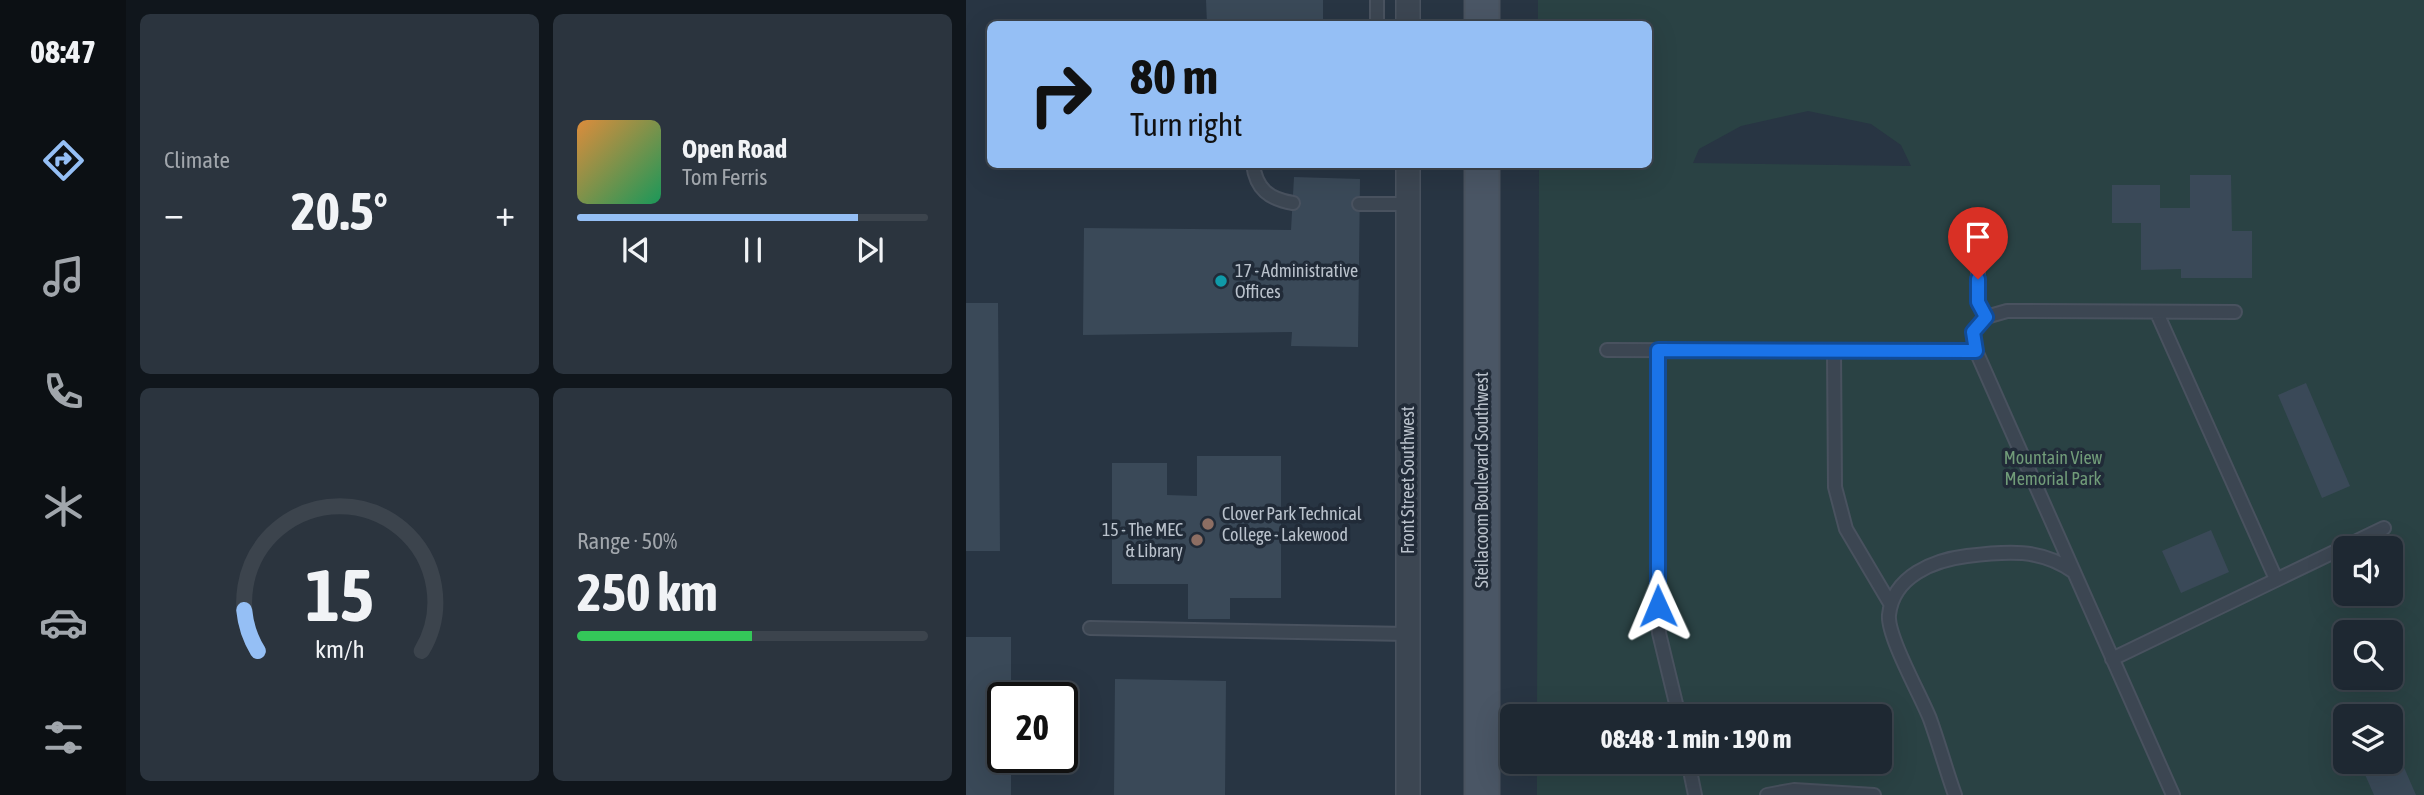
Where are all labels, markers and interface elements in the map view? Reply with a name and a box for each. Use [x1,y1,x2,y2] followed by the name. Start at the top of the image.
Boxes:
[30,33,96,70] text: 08:47
[1130,48,1218,104] text: 80 m
[1015,49,1106,140] icon: right
[1130,106,1243,143] text: Turn right
[682,134,787,164] text: Open Road
[39,136,88,185] icon: directions
[164,147,230,173] text: Climate
[682,164,767,190] text: Tom Ferris
[291,181,388,241] text: 20.5°
[164,191,184,234] text: −
[495,191,515,234] text: +
[1948,207,2008,279] pin
[1959,218,1997,256] icon: arrive
[617,231,655,269] icon: previous
[734,231,772,269] icon: pause
[851,231,889,269] icon: next
[39,252,88,301] icon: music
[1235,260,1358,302] place label: 17 - Administrative Offices
[1213,273,1229,289] marker: 17 - Administrative Offices
[39,367,88,416] icon: phone
[1471,372,1492,588] street label: Steilacoom Boulevard Southwest
[1397,406,1418,554] street label: Front Street Southwest
[2004,447,2103,489] park label: Mountain View Memorial Park
[39,482,88,531] icon: climate
[1222,503,1362,545] place label: Clover Park Technical College - Lakewood
[1200,516,1216,532] marker: Clover Park Technical College - Lakewood
[1102,519,1183,561] place label: 15 - The MEC & Library
[577,528,677,554] text: Range · 50%
[1189,532,1205,548] marker: 15 - The MEC & Library
[2333,536,2403,774] map controls
[2333,536,2403,606] button: sound
[305,553,374,636] text: 15
[577,562,718,622] text: 250 km
[1621,569,1695,643] position arrow
[39,598,88,647] icon: car
[2333,620,2403,690] button: search
[315,634,364,662] text: km/h
[987,682,1078,773] speed limit sign: 20
[2333,704,2403,774] button: layers
[39,713,88,762] icon: filters
[1601,724,1791,754] text: 08:48 · 1 min · 190 m

